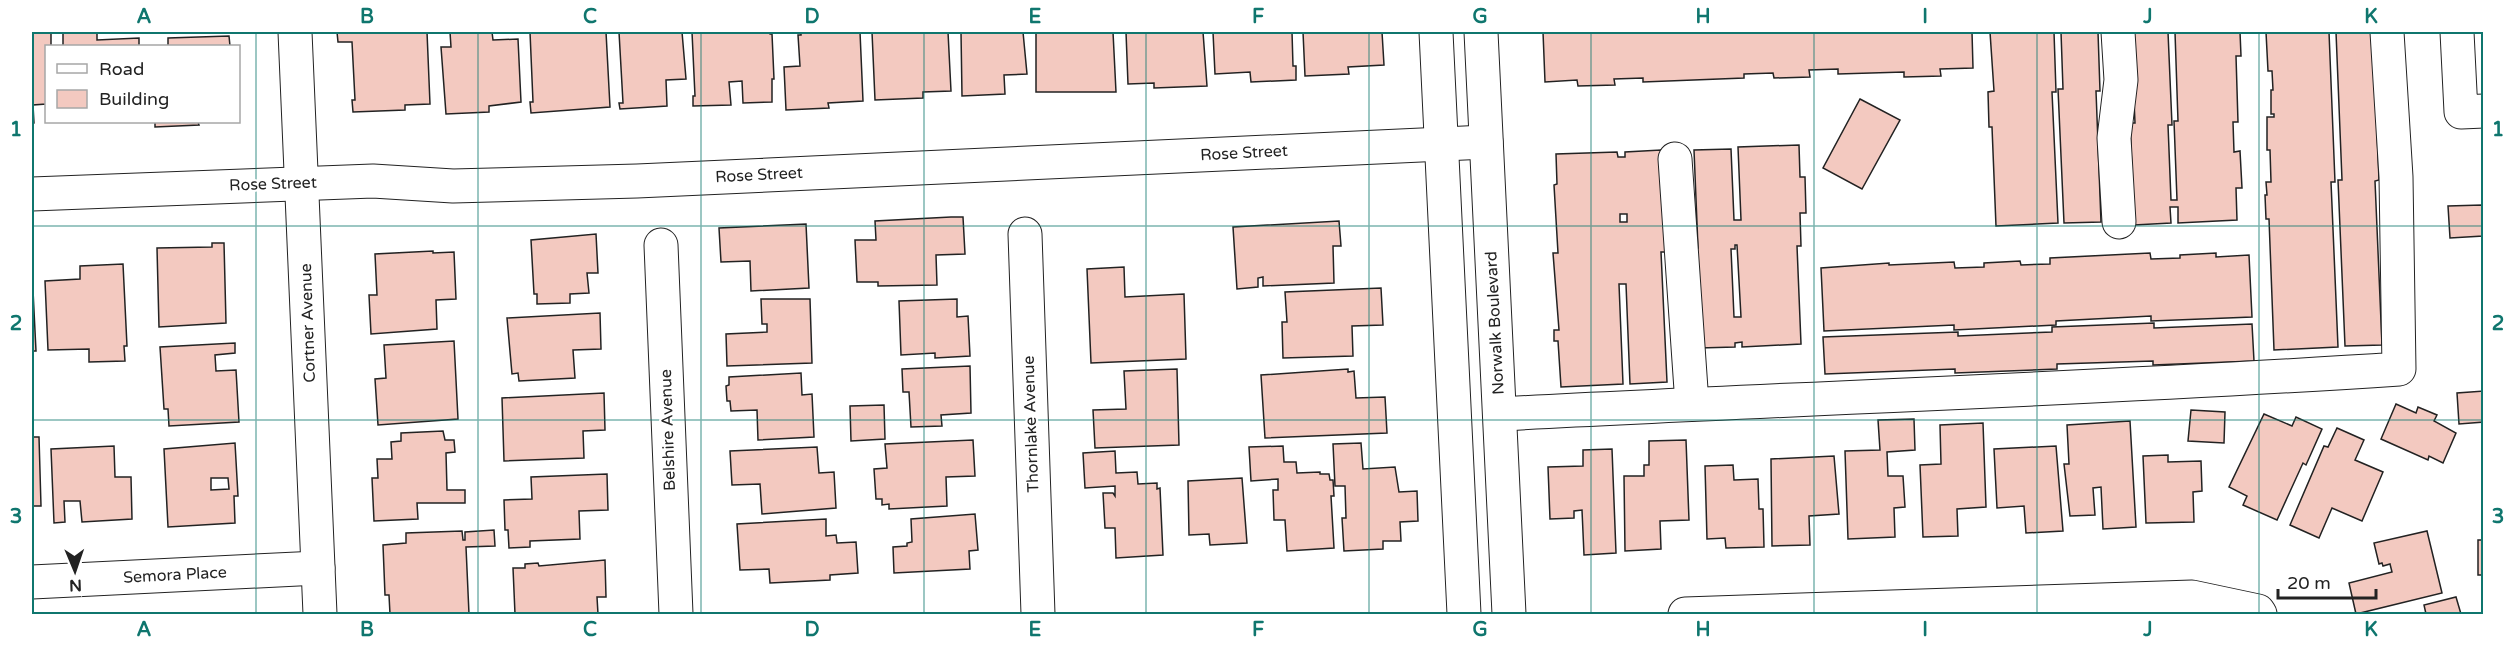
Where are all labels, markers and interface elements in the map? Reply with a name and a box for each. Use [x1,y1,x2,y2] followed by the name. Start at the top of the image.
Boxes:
[137,5,152,29] text: A
[360,5,374,29] text: B
[583,5,597,29] text: C
[804,5,820,29] text: D
[1029,5,1042,29] text: E
[1252,5,1264,29] text: F
[1472,5,1488,29] text: G
[1695,5,1711,29] text: H
[1922,5,1928,29] text: I
[2142,5,2153,29] text: J
[2364,5,2378,29] text: K
[45,45,240,123] legend
[99,58,144,80] text: Road
[99,88,169,110] text: Building
[10,118,22,142] text: 1
[2492,118,2504,142] text: 1
[1200,141,1288,165] street label: Rose Street
[715,163,803,187] street label: Rose Street
[229,172,317,196] street label: Rose Street
[1481,251,1509,395] street label: Norwalk Boulevard
[296,263,320,383] street label: Cortner Avenue
[10,312,22,336] text: 2
[2492,312,2504,336] text: 2
[1019,355,1043,493] street label: Thornlake Avenue
[656,369,680,491] street label: Belshire Avenue
[10,505,22,529] text: 3
[2492,505,2504,529] text: 3
[45,541,105,601] north arrow
[123,562,227,588] street label: Semora Place
[2278,562,2376,600] scale bar
[2287,572,2331,594] text: 20 m
[69,575,82,595] text: N
[137,618,152,642] text: A
[360,618,374,642] text: B
[583,618,597,642] text: C
[804,618,820,642] text: D
[1029,618,1042,642] text: E
[1252,618,1264,642] text: F
[1472,618,1488,642] text: G
[1695,618,1711,642] text: H
[1922,618,1928,642] text: I
[2142,618,2153,642] text: J
[2364,618,2378,642] text: K

